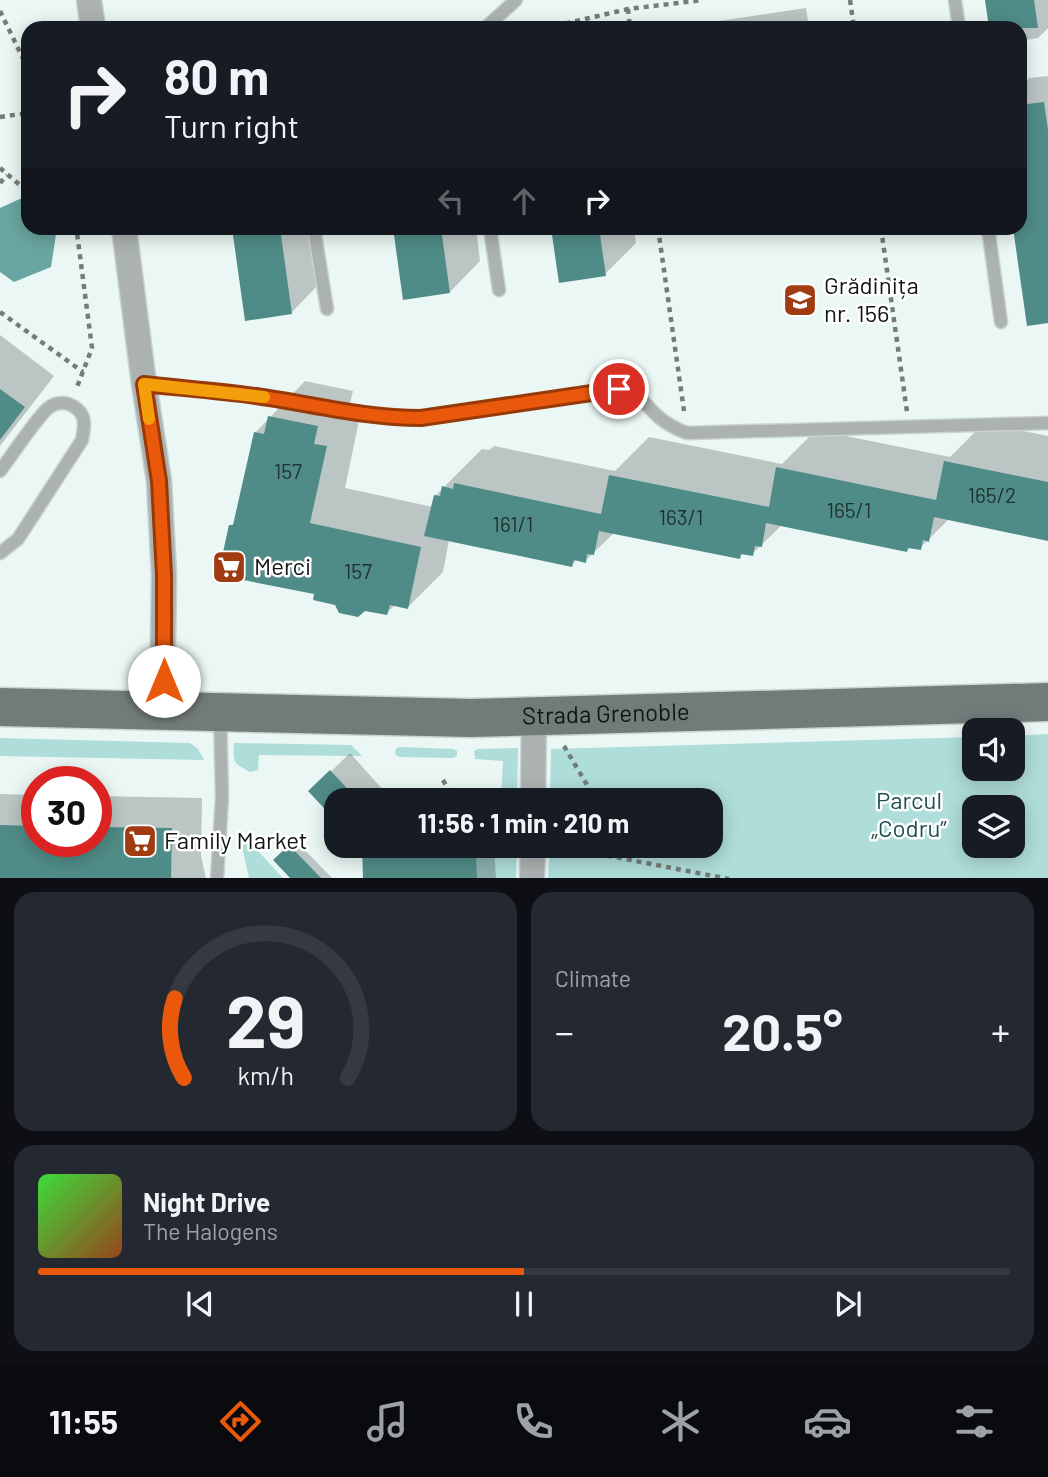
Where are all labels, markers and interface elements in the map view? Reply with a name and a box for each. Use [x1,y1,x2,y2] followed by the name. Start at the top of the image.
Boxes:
[164,46,269,105] text: 80 m
[49,49,140,140] icon: right
[164,106,299,144] text: Turn right
[432,182,470,220] icon: left
[505,182,543,220] icon: ahead
[578,182,616,220] icon: right
[824,270,919,327] place label: Grădinița nr. 156
[781,281,819,319] school or university icon: Grădinița nr. 156
[589,359,649,419] pin
[600,370,638,408] icon: arrive
[274,458,302,483] house number: 157
[968,482,1016,507] house number: 165/2
[827,497,871,522] house number: 165/1
[659,504,703,529] house number: 163/1
[493,511,533,536] house number: 161/1
[210,548,248,586] supermarket icon: Merci
[254,551,311,580] place label: Merci
[344,558,372,583] house number: 157
[127,644,201,718] position arrow
[522,696,690,730] street label: Strada Grenoble
[962,718,1025,858] map controls
[962,718,1025,781] button: sound
[21,766,112,857] speed limit sign: 30
[871,785,947,842] park label: Parcul „Codru”
[962,795,1025,858] button: layers
[418,807,629,838] text: 11:56 · 1 min · 210 m
[121,822,159,860] supermarket icon: Family Market
[164,825,308,854] place label: Family Market
[555,964,631,992] text: Climate
[226,975,305,1063] text: 29
[722,999,843,1061] text: 20.5°
[555,1008,574,1054] text: −
[991,1008,1010,1054] text: +
[237,1059,294,1089] text: km/h
[143,1186,270,1217] text: Night Drive
[143,1217,278,1245] text: The Halogens
[181,1285,219,1323] icon: previous
[505,1285,543,1323] icon: pause
[829,1285,867,1323] icon: next
[216,1397,265,1446] icon: directions
[363,1397,412,1446] icon: music
[509,1397,558,1446] icon: phone
[656,1397,705,1446] icon: climate
[803,1397,852,1446] icon: car
[950,1397,999,1446] icon: filters
[49,1402,118,1440] text: 11:55

